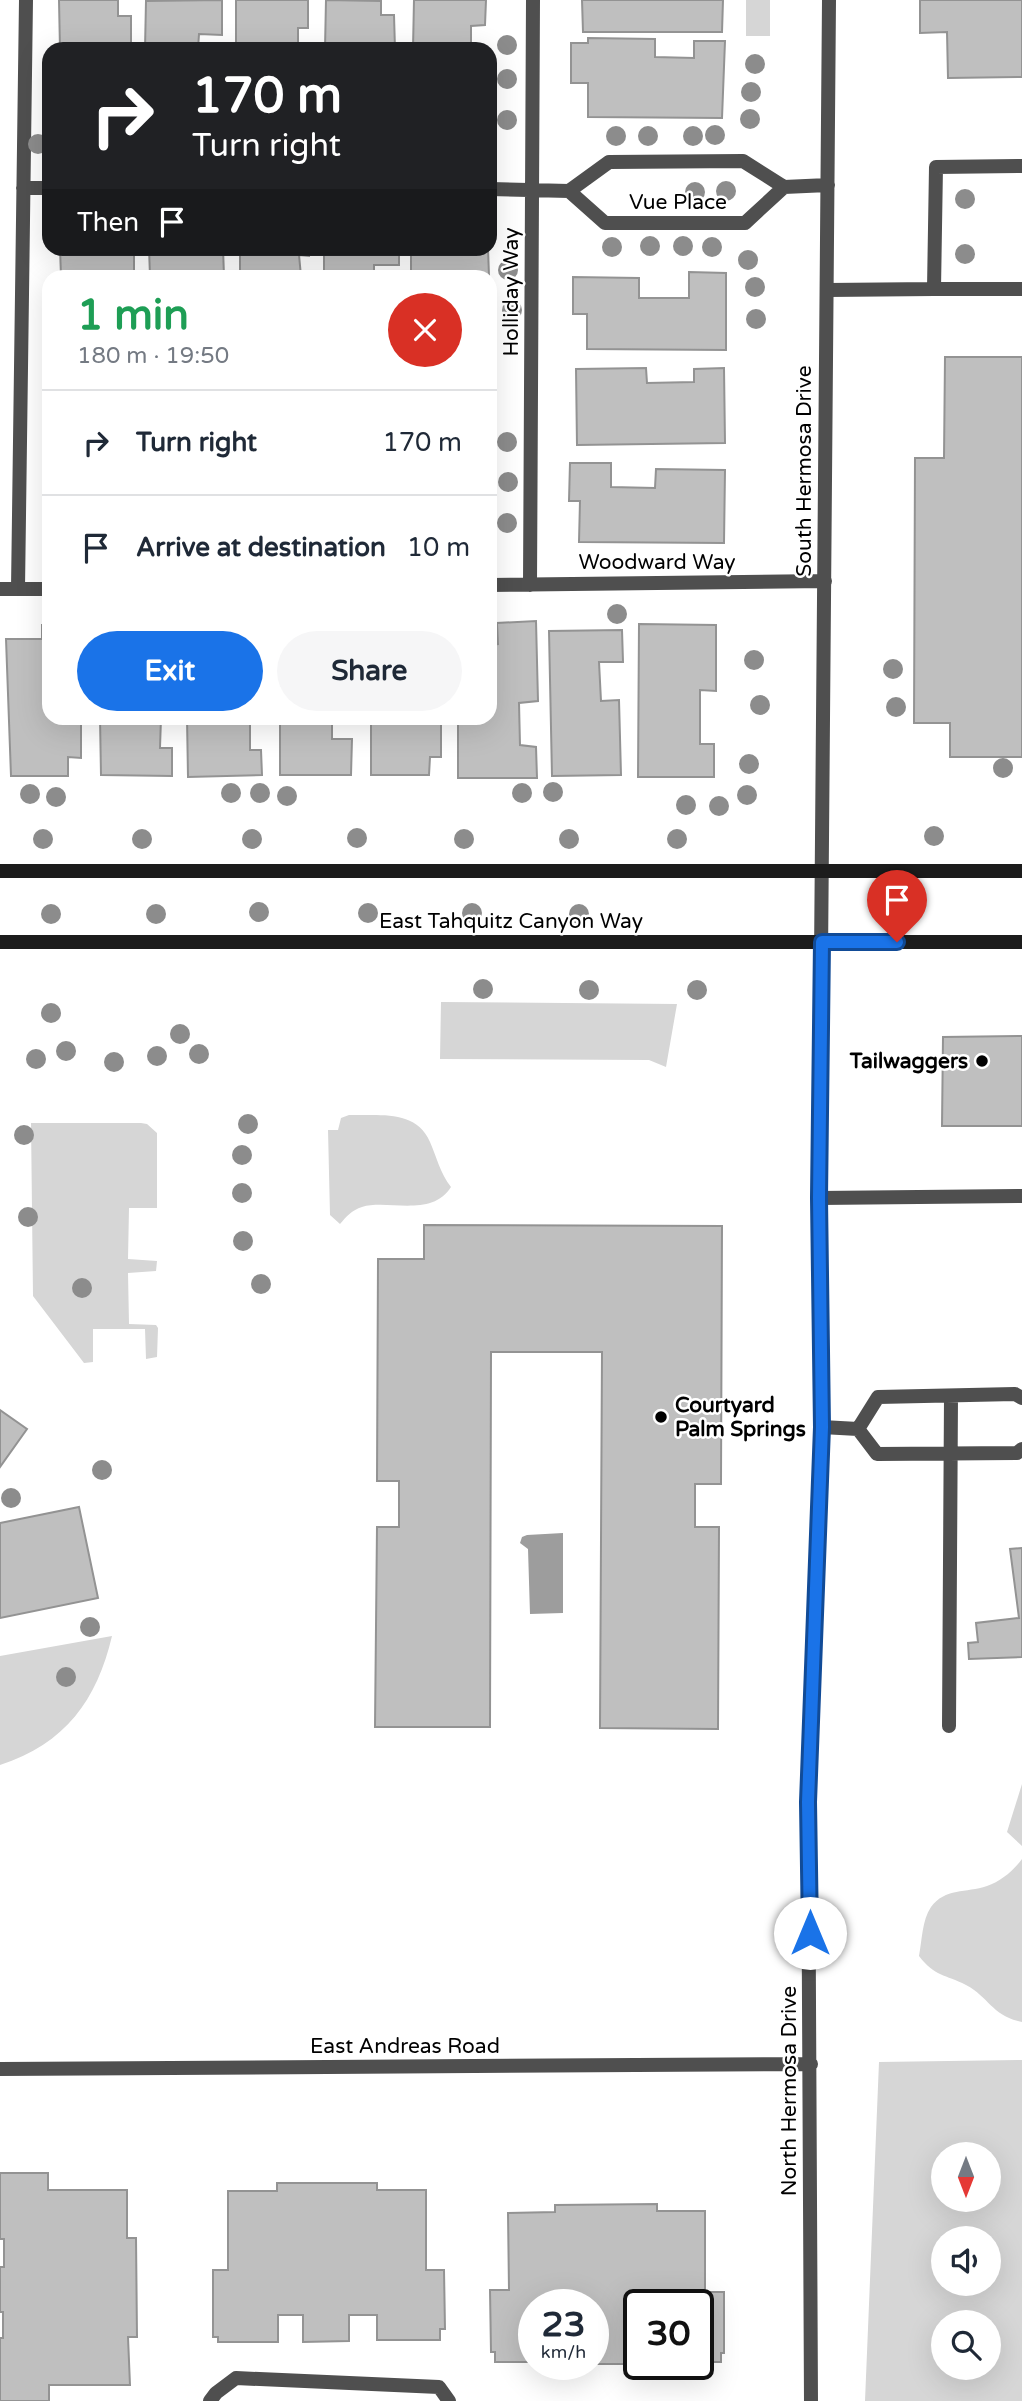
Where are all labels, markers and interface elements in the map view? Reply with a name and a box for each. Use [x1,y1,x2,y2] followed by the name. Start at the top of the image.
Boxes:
[192,67,342,126] text: 170 m
[77,70,168,161] icon: right
[192,127,341,165] text: Turn right
[629,190,727,215] street label: Vue Place
[153,203,191,241] icon: arrive
[77,207,139,238] text: Then
[499,228,524,356] street label: Holliday Way
[77,290,189,341] text: 1 min
[388,293,462,367] button: close
[77,342,229,370] text: 180 m · 19:50
[792,365,817,577] street label: South Hermosa Drive
[77,424,115,462] icon: right
[136,427,257,458] text: Turn right
[382,427,462,458] text: 170 m
[77,529,115,567] icon: arrive
[136,532,386,563] text: Arrive at destination
[407,532,470,563] text: 10 m
[578,550,736,575] street label: Woodward Way
[77,631,263,711] button: Exit
[277,631,462,711] button: Share
[867,870,927,942] pin
[878,881,916,919] icon: arrive
[379,909,643,934] street label: East Tahquitz Canyon Way
[849,1049,968,1074] place label: Tailwaggers
[974,1053,990,1069] marker: Tailwaggers
[675,1393,806,1442] place label: Courtyard Palm Springs
[653,1409,669,1425] marker: Courtyard Palm Springs
[773,1896,847,1970] position arrow
[777,1986,802,2196] street label: North Hermosa Drive
[310,2034,500,2059] street label: East Andreas Road
[931,2142,1001,2212] north arrow
[931,2142,1001,2380] map controls
[931,2226,1001,2296] button: sound
[623,2289,714,2380] speed limit sign: 30
[542,2304,585,2346] text: 23
[931,2310,1001,2380] button: search
[541,2341,586,2363] text: km/h

